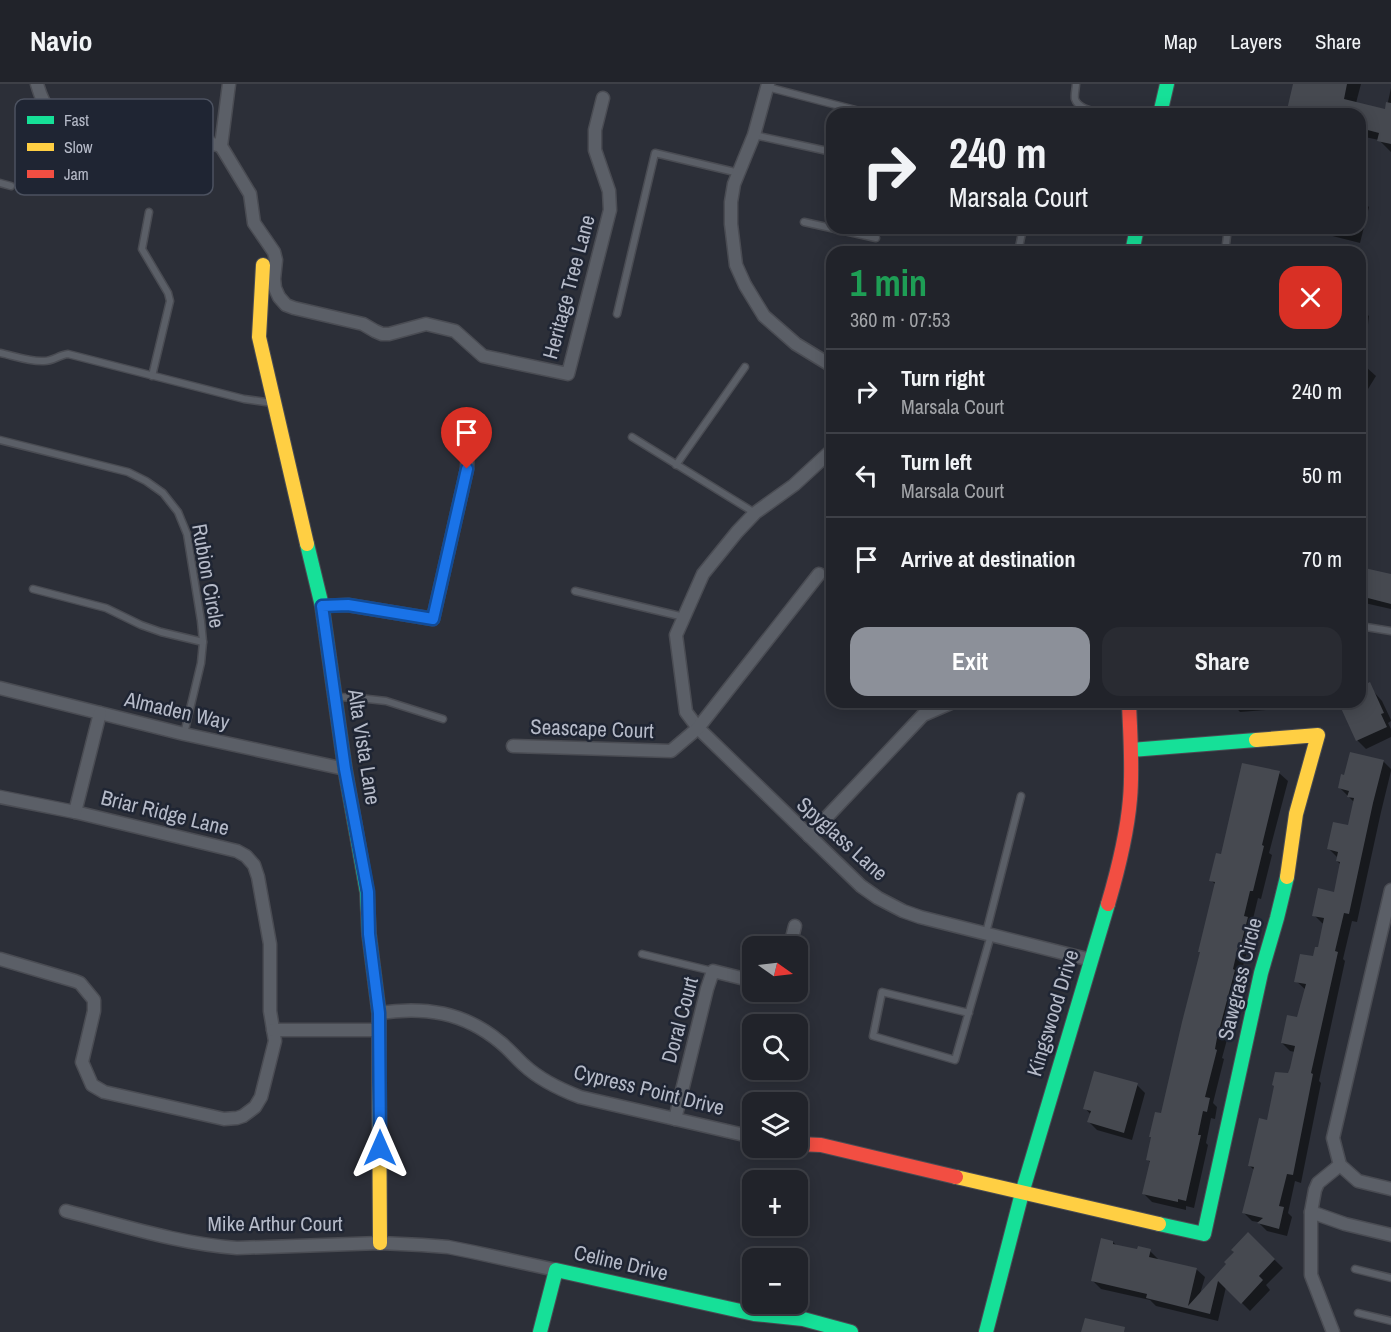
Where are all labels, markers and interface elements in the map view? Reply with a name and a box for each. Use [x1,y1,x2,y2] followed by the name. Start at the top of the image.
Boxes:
[30,22,93,60] text: Navio
[1164,27,1197,56] text: Map
[1230,27,1282,56] text: Layers
[1315,27,1361,56] text: Share
[15,99,213,195] legend
[64,109,89,131] text: Fast
[949,125,1047,181] text: 240 m
[850,132,928,210] icon: right
[64,136,93,158] text: Slow
[64,163,89,185] text: Jam
[949,179,1088,215] text: Marsala Court
[535,211,602,362] street label: Heritage Tree Lane
[850,259,927,307] text: 1 min
[1279,266,1342,329] button: close
[850,306,950,333] text: 360 m · 07:53
[901,363,985,393] text: Turn right
[850,375,883,408] icon: right
[1292,376,1342,406] text: 240 m
[901,393,1004,420] text: Marsala Court
[441,407,492,469] pin
[450,416,483,449] icon: arrive
[901,447,972,477] text: Turn left
[850,459,883,492] icon: left
[1302,460,1342,490] text: 50 m
[901,477,1004,504] text: Marsala Court
[185,522,232,630] street label: Rubion Circle
[850,543,883,576] icon: arrive
[901,544,1075,574] text: Arrive at destination
[1302,544,1342,574] text: 70 m
[850,627,1090,696] button: Exit
[1102,627,1342,696] button: Share
[121,684,233,737] street label: Almaden Way
[341,686,388,807] street label: Alta Vista Lane
[530,712,654,745] street label: Seascape Court
[98,783,232,842] street label: Briar Ridge Lane
[791,790,894,887] street label: Spyglass Lane
[1210,915,1269,1043] street label: Sawgrass Circle
[742,936,808,1002] north arrow
[742,936,808,1314] map controls
[1019,946,1086,1080] street label: Kingswood Drive
[654,973,705,1066] street label: Doral Court
[742,1014,808,1080] button: search
[571,1057,727,1122] street label: Cypress Point Drive
[742,1092,808,1158] button: layers
[348,1116,412,1180] position arrow
[742,1170,808,1236] button: +
[208,1209,343,1238] street label: Mike Arthur Court
[571,1238,671,1287] street label: Celine Drive
[742,1248,808,1314] button: −

